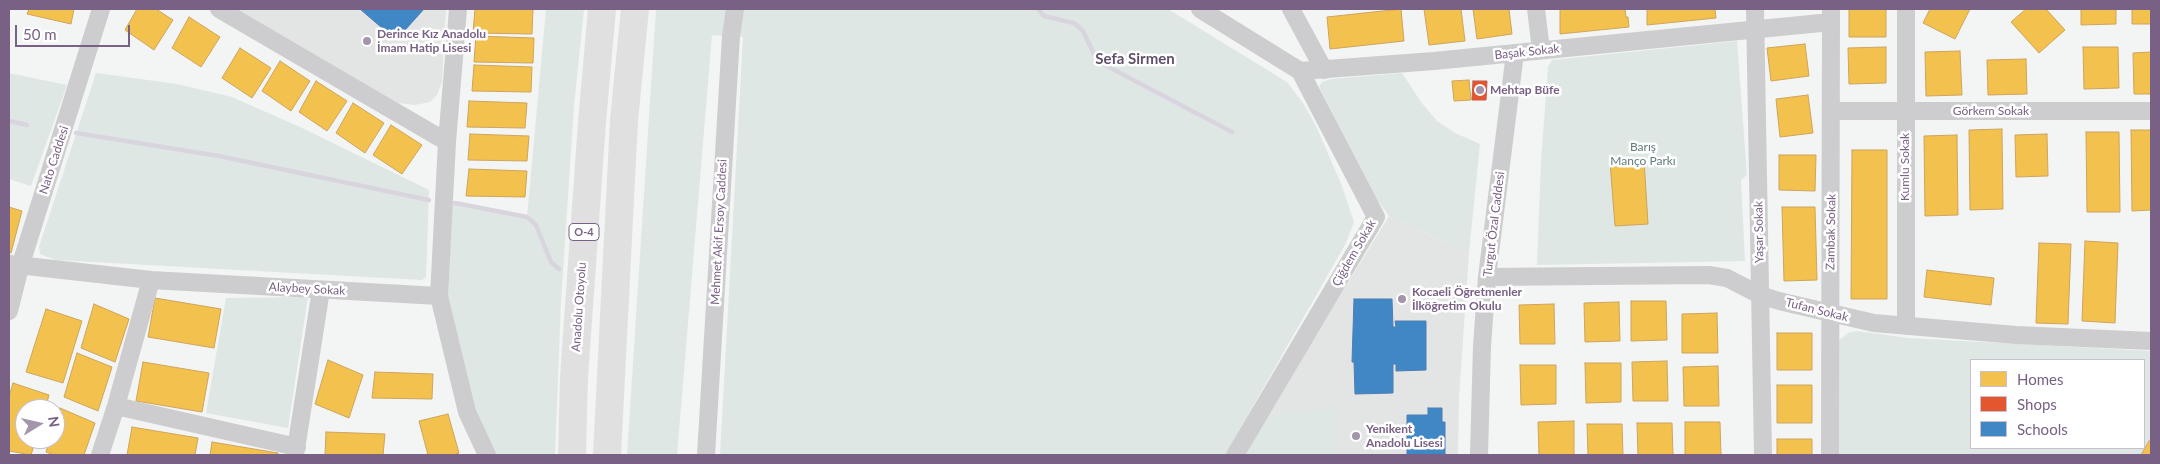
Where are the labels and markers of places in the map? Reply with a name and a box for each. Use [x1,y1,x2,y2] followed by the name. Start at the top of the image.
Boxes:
[377,27,486,55] place label: Derince Kız Anadolu İmam Hatip Lisesi
[361,35,373,47] marker: Derince Kız Anadolu İmam Hatip Lisesi
[1490,83,1560,97] place label: Mehtap Büfe
[1474,84,1486,96] marker: Mehtap Büfe
[1412,285,1522,313] place label: Kocaeli Öğretmenler İlköğretim Okulu
[1396,293,1408,305] marker: Kocaeli Öğretmenler İlköğretim Okulu
[1366,422,1443,450] place label: Yenikent Anadolu Lisesi
[1350,430,1362,442] marker: Yenikent Anadolu Lisesi

